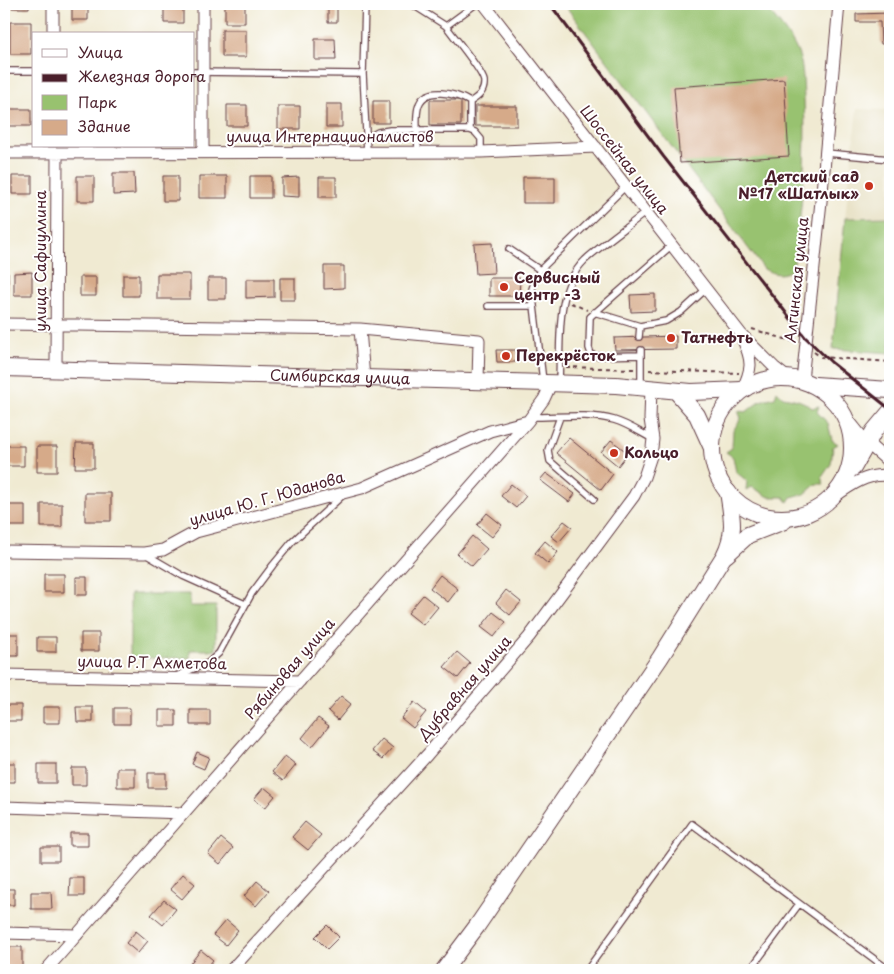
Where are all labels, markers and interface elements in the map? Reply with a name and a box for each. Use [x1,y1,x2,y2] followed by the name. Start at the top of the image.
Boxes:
[32,32,195,148] legend
[78,40,123,63] text: Улица
[78,64,206,87] text: Железная дорога
[78,90,117,113] text: Парк
[575,100,675,219] street label: Шоссейная улица
[78,114,131,137] text: Здание
[226,124,434,147] street label: улица Интернационалистов
[738,164,859,204] place label: Детский сад №17 «Шатлык»
[863,180,875,192] marker: Детский сад №17 «Шатлык»
[28,190,51,332] street label: улица Сафиуллина
[777,215,814,344] street label: Алгинская улица
[514,265,601,305] place label: Сервисный центр -3
[498,281,510,293] marker: Сервисный центр -3
[681,325,753,348] place label: Татнефть
[665,332,677,344] marker: Татнефть
[516,343,616,366] place label: Перекрёсток
[500,350,512,362] marker: Перекрёсток
[270,362,411,389] street label: Симбирская улица
[624,440,679,463] place label: Кольцо
[608,447,620,459] marker: Кольцо
[186,464,348,531] street label: улица Ю. Г. Юданова
[238,612,340,724] street label: Рябиновая улица
[411,629,516,745] street label: Дубравная улица
[77,649,228,674] street label: улица Р.Т Ахметова

